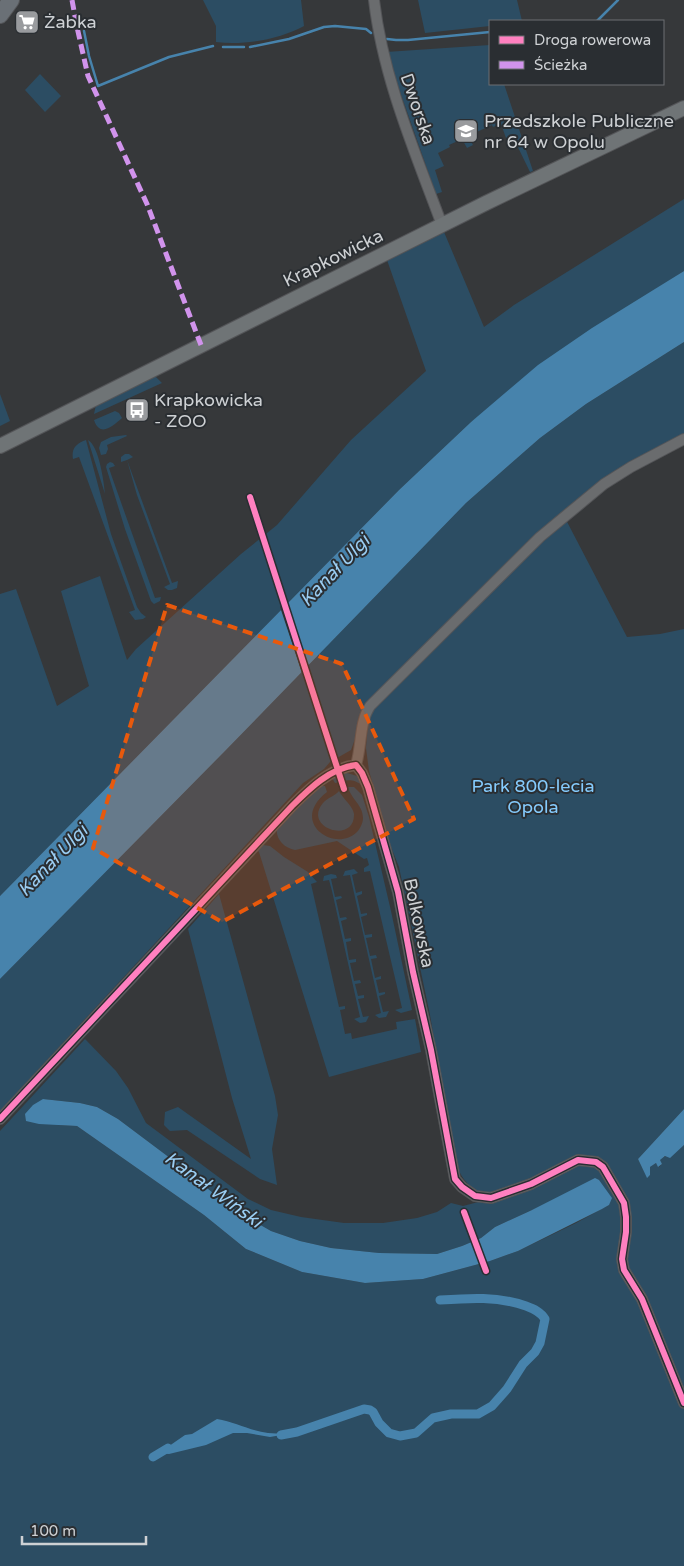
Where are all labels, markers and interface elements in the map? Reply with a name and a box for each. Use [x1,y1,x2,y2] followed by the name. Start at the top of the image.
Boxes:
[14,9,40,35] supermarket icon: Żabka
[44,11,97,33] place label: Żabka
[489,20,664,85] legend
[534,31,651,49] text: Droga rowerowa
[534,56,587,74] text: Ścieżka
[396,70,440,148] street label: Dworska
[484,110,674,153] place label: Przedszkole Publiczne nr 64 w Opolu
[453,118,479,144] school or university icon: Przedszkole Publiczne nr 64 w Opolu
[279,224,387,292] street label: Krapkowicka
[154,389,263,432] place label: Krapkowicka - ZOO
[124,397,150,423] bus stop icon: Krapkowicka - ZOO
[295,529,376,611] water label: Kanał Ulgi
[471,775,595,818] park label: Park 800-lecia Opola
[13,819,94,901] water label: Kanał Ulgi
[399,876,439,970] street label: Bolkowska
[160,1147,268,1234] water label: Kanał Wiński
[22,1514,146,1546] scale bar
[30,1522,76,1540] text: 100 m

